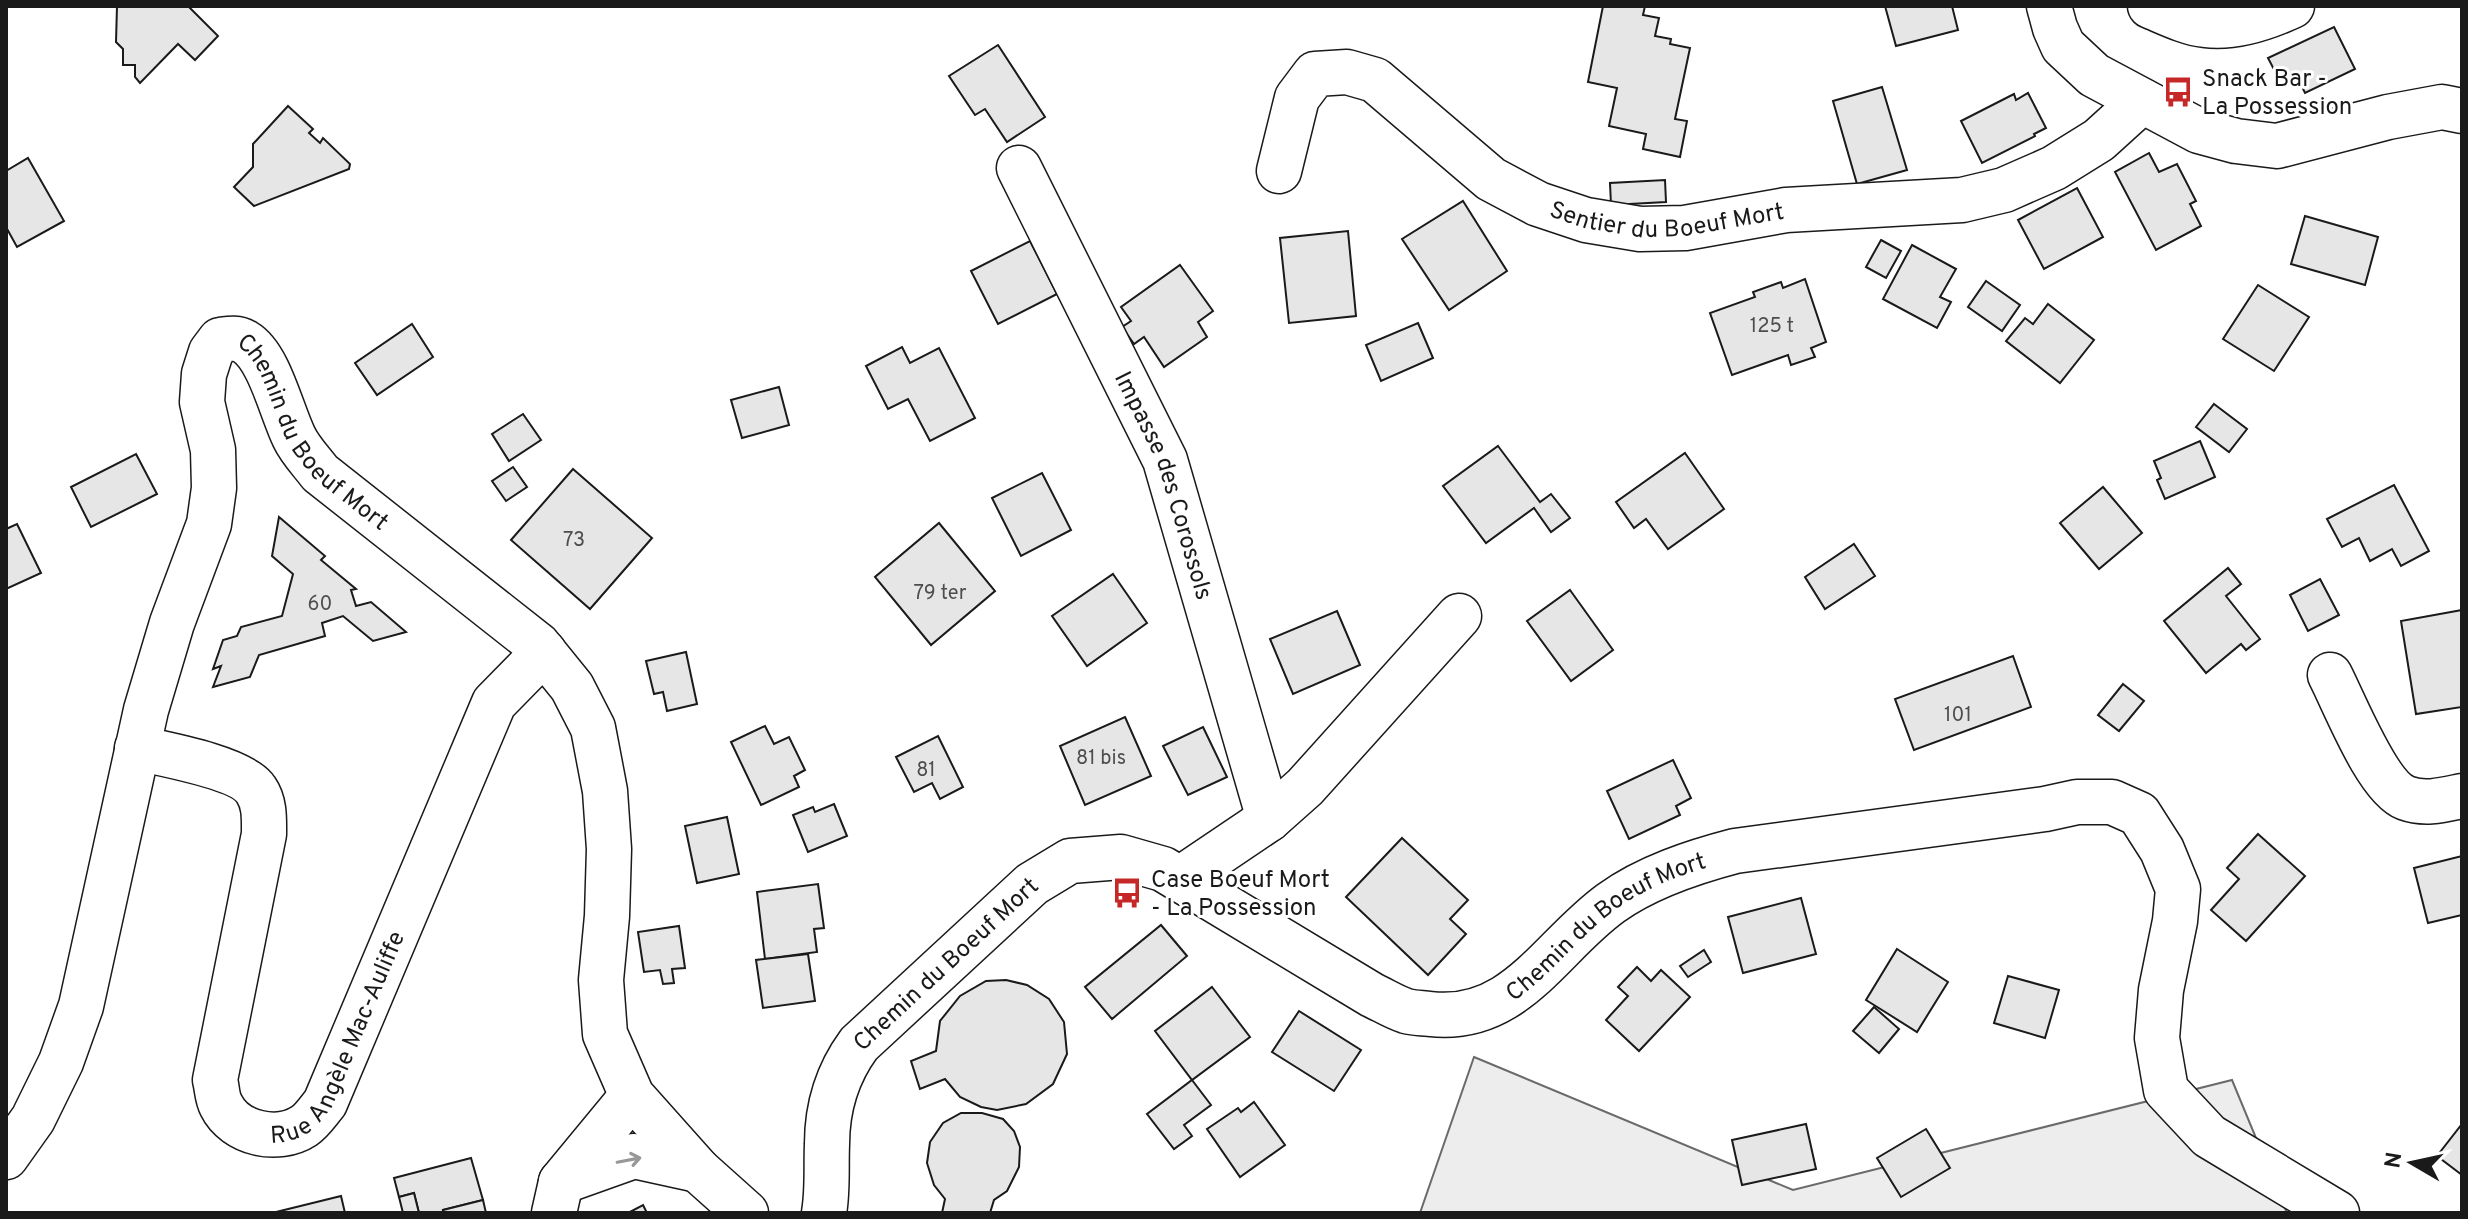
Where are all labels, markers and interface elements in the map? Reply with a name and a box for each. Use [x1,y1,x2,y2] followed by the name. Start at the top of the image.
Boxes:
[2202,65,2352,123] place label: Snack Bar - La Possession
[2161,75,2195,109] bus stop icon: Snack Bar - La Possession
[1545,196,1786,247] street label: Sentier du Boeuf Mort
[1750,314,1794,340] house number: 125 t
[231,328,394,538] street label: Chemin du Boeuf Mort
[1106,367,1218,604] street label: Impasse des Corossols
[563,528,585,554] house number: 73
[913,581,967,607] house number: 79 ter
[308,592,332,618] house number: 60
[1944,703,1972,729] house number: 101
[1076,746,1126,772] house number: 81 bis
[916,758,936,784] house number: 81
[1501,847,1710,1009] street label: Chemin du Boeuf Mort
[1151,866,1330,924] place label: Case Boeuf Mort - La Possession
[848,872,1046,1059] street label: Chemin du Boeuf Mort
[1110,876,1144,910] bus stop icon: Case Boeuf Mort - La Possession
[269,927,413,1152] street label: Rue Angèle Mac-Auliffe
[2372,1123,2452,1203] north arrow
[2380,1150,2409,1170] text: N
[615,1152,641,1167] one-way arrow

